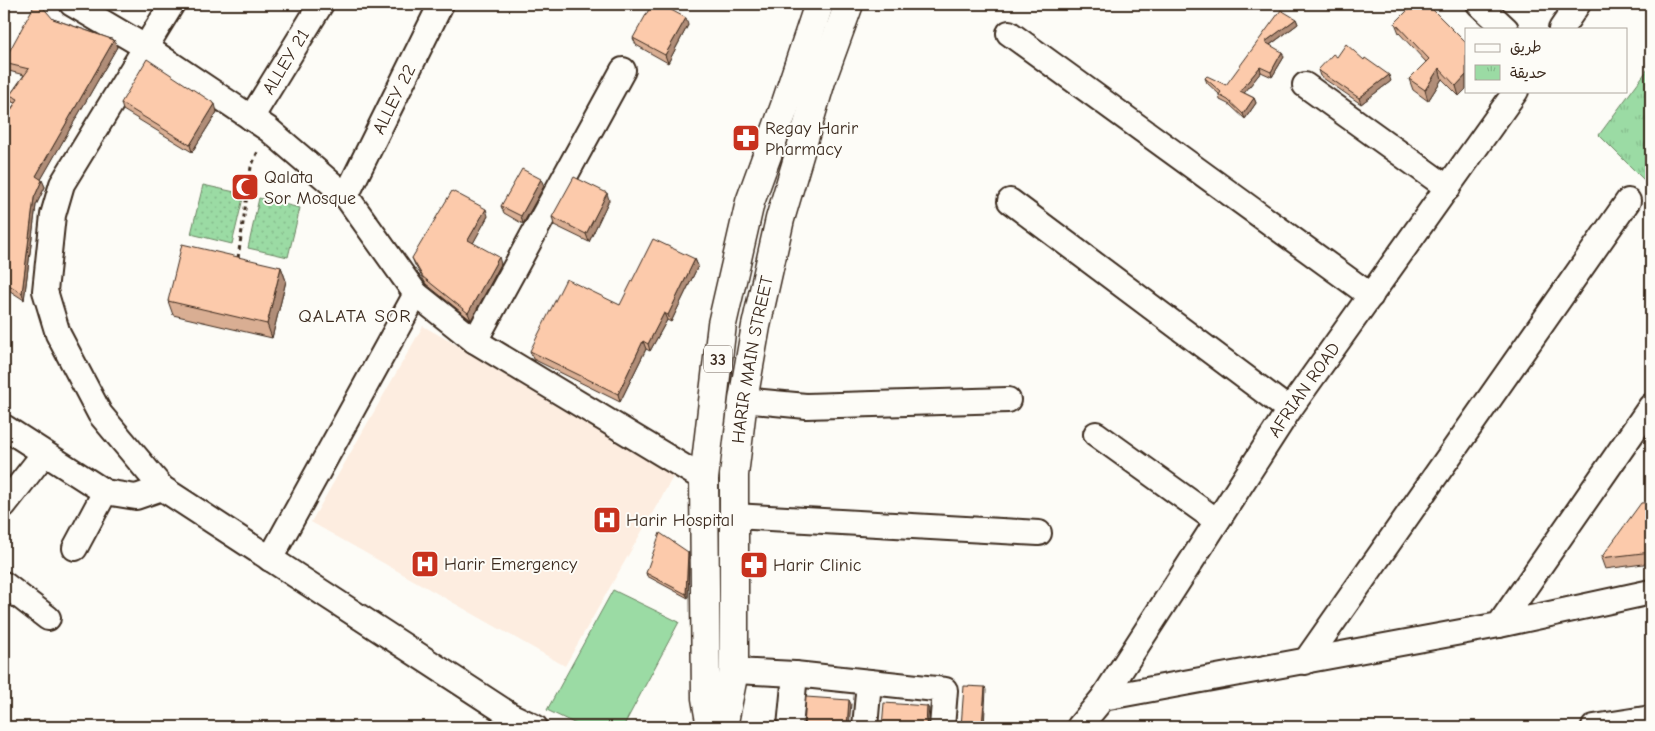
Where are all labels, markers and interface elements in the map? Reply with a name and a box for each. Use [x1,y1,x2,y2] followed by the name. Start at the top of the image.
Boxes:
[258,26,314,98] street label: ALLEY 21
[1465,28,1628,92] legend
[1510,38,1542,56] text: طريق
[368,61,420,138] street label: ALLEY 22
[1510,64,1547,82] text: حديقة
[765,118,859,160] place label: Regay Harir Pharmacy
[731,123,761,153] pharmacy icon: Regay Harir Pharmacy
[264,167,356,209] place label: Qalata Sor Mosque
[230,172,260,202] mosque icon: Qalata Sor Mosque
[728,273,778,444] street label: HARIR MAIN STREET
[298,305,412,327] district label: QALATA SOR
[1264,338,1345,441] street label: AFRIAN ROAD
[704,346,732,372] road number: 33
[592,505,622,535] hospital icon: ‌Harir Hospital
[626,510,734,531] place label: ‌Harir Hospital
[410,549,440,579] hospital icon: Harir Emergency
[739,550,769,580] pharmacy icon: Harir Clinic
[444,554,578,575] place label: Harir Emergency
[773,555,862,576] place label: Harir Clinic

